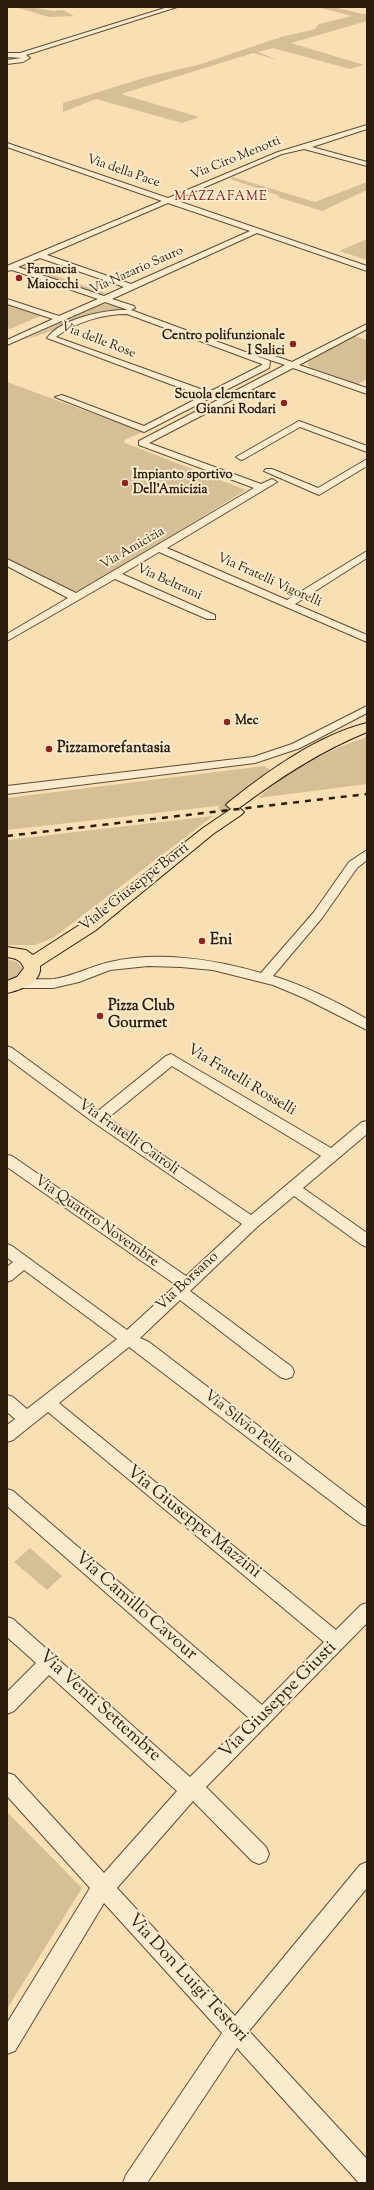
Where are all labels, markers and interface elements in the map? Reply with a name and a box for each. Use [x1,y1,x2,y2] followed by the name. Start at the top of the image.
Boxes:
[189,134,283,184] street label: Via Ciro Menotti
[84,152,162,192] street label: Via della Pace
[174,190,268,206] district label: MAZZAFAME
[88,243,186,299] street label: Via Nazario Sauro
[27,263,79,294] place label: Farmacia Maiocchi
[14,273,24,283] marker: Farmacia Maiocchi
[59,320,137,362] street label: Via delle Rose
[162,329,285,360] place label: Centro polifunzionale I Salici
[288,339,298,349] marker: Centro polifunzionale I Salici
[174,388,276,419] place label: Scuola elementare Gianni Rodari
[279,398,289,408] marker: Scuola elementare Gianni Rodari
[133,468,233,499] place label: Impianto sportivo Dell'Amicizia
[120,478,130,488] marker: Impianto sportivo Dell'Amicizia
[98,524,168,574] street label: Via Amicizia
[214,551,324,611] street label: Via Fratelli Vigorelli
[134,562,204,604] street label: Via Beltrami
[235,714,259,730] place label: Mec
[222,717,232,727] marker: Mec
[57,740,171,758] place label: Pizzamorefantasia
[44,744,54,754] marker: Pizzamorefantasia
[77,840,193,936] street label: Viale Giuseppe Borri
[210,932,232,950] place label: Eni
[197,936,207,946] marker: Eni
[108,998,175,1033] place label: Pizza Club Gourmet
[95,1011,105,1021] marker: Pizza Club Gourmet
[183,1041,299,1121] street label: Via Fratelli Rosselli
[74,1096,182,1180] street label: Via Fratelli Cairoli
[30,1172,162,1272] street label: Via Quattro Novembre
[153,1249,223,1315] street label: Via Borsano
[200,1388,296,1468] street label: Via Silvio Pellico
[121,1462,265,1584] street label: Via Giuseppe Mazzini
[69,1548,201,1666] street label: Via Camillo Cavour
[216,1638,342,1764] street label: Via Giuseppe Giusti
[33,1647,165,1767] street label: Via Venti Settembre
[122,1910,252,2048] street label: Via Don Luigi Testori

